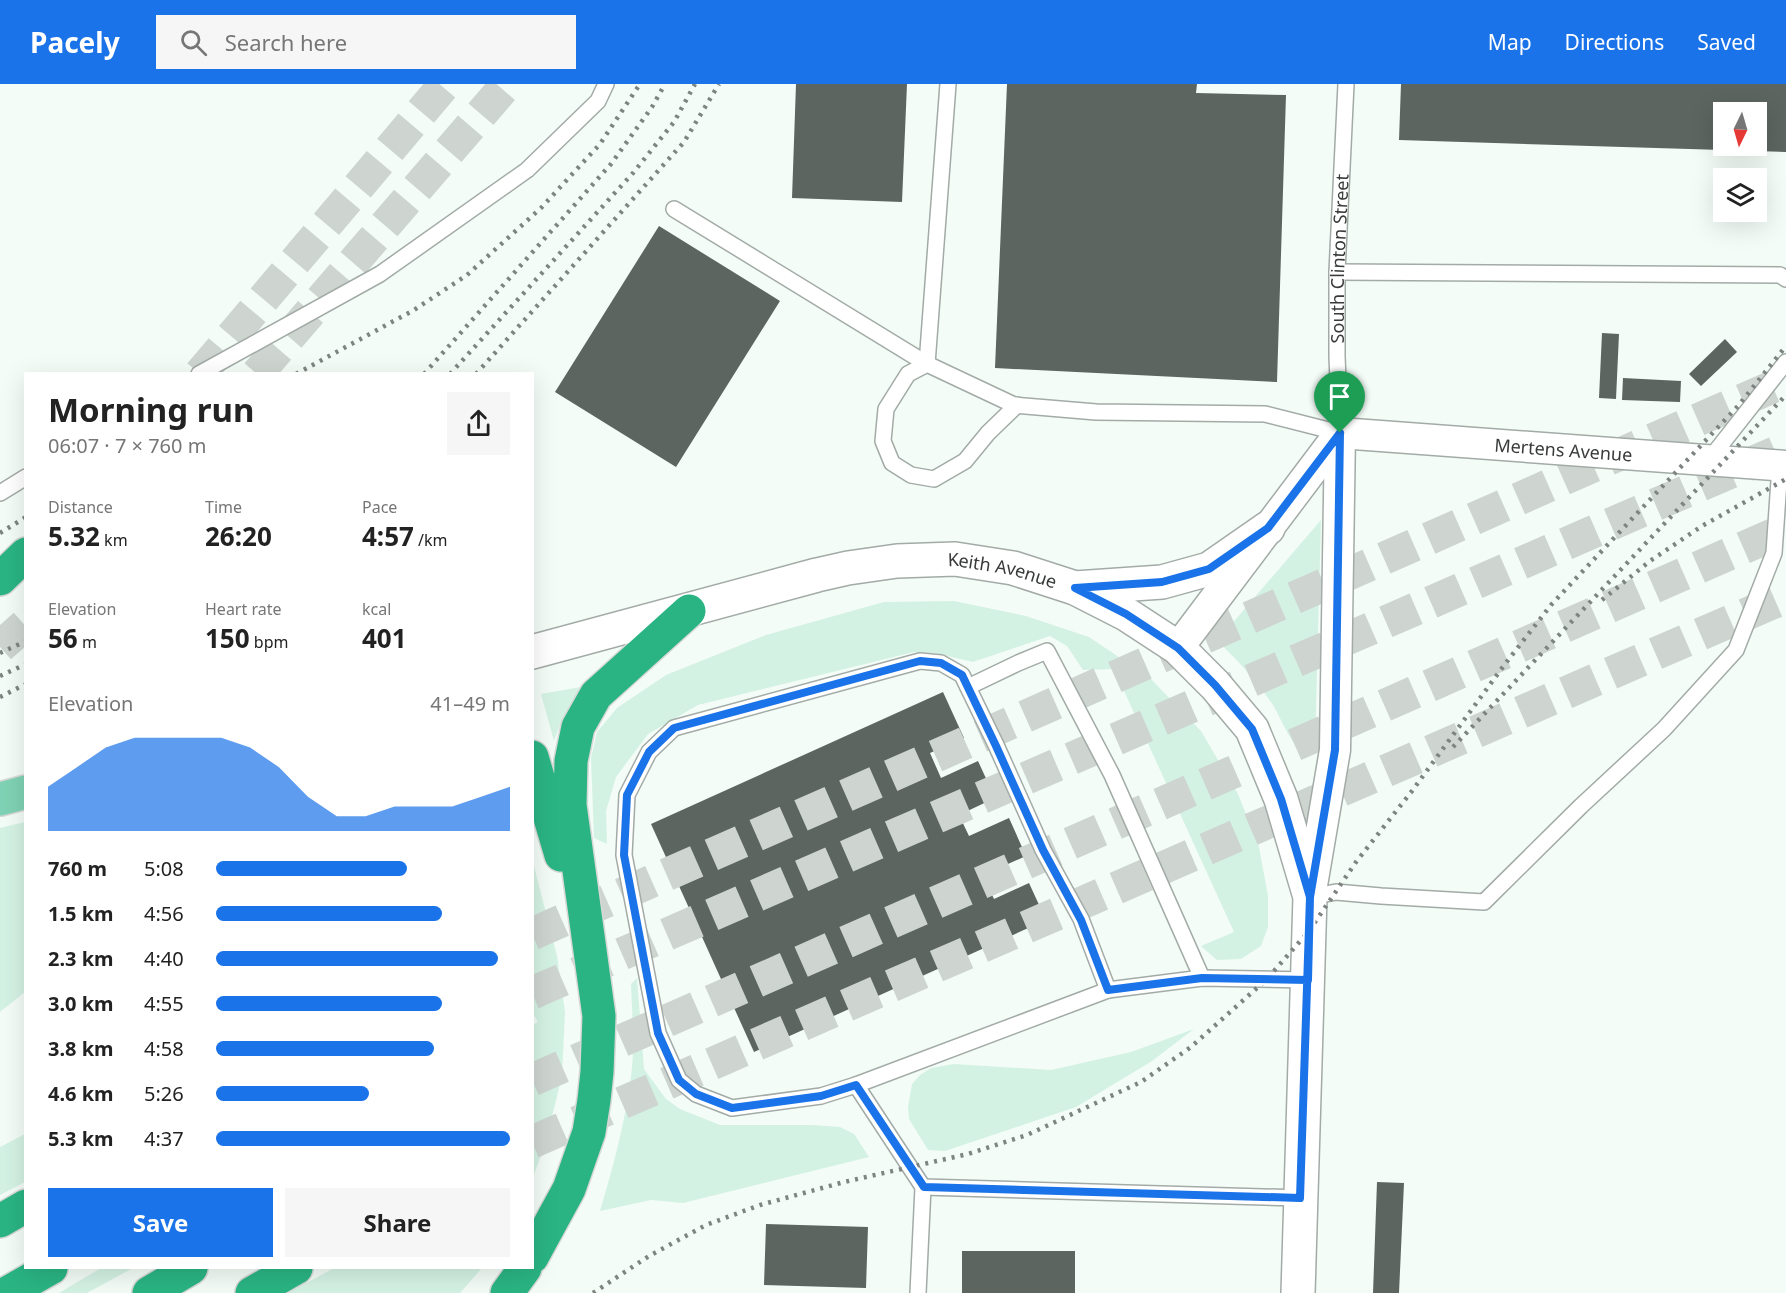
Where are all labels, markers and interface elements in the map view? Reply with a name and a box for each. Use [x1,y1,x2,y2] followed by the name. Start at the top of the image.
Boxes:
[156,15,576,69] search box
[30,23,120,61] text: Pacely
[177,26,210,59] icon: search
[225,27,347,57] text: Search here
[1488,28,1532,56] text: Map
[1565,28,1664,56] text: Directions
[1697,28,1756,56] text: Saved
[1713,102,1767,156] north arrow
[1713,102,1767,222] map controls
[1713,168,1767,222] button: layers
[1325,173,1354,343] street label: South Clinton Street
[1314,371,1365,433] pin
[1323,380,1356,413] icon: arrive
[48,387,254,432] text: Morning run
[447,392,510,455] button: share
[48,432,206,459] text: 06:07 · 7 × 760 m
[1494,432,1633,467] street label: Mertens Avenue
[48,496,113,518] text: Distance
[205,496,242,518] text: Time
[362,496,397,518] text: Pace
[48,518,100,554] text: 5.32
[205,518,272,554] text: 26:20
[362,518,414,554] text: 4:57
[100,529,128,551] text: km
[414,529,448,551] text: /km
[947,547,1060,593] street label: Keith Avenue
[48,598,116,620] text: Elevation
[205,598,281,620] text: Heart rate
[362,598,391,620] text: kcal
[48,620,78,656] text: 56
[205,620,250,656] text: 150
[362,620,407,656] text: 401
[78,631,97,653] text: m
[250,631,288,653] text: bpm
[48,690,133,717] text: Elevation
[430,690,510,717] text: 41–49 m
[48,855,107,882] text: 760 m
[144,855,184,882] text: 5:08
[48,900,114,927] text: 1.5 km
[144,900,184,927] text: 4:56
[48,945,114,972] text: 2.3 km
[144,945,184,972] text: 4:40
[48,990,114,1017] text: 3.0 km
[144,990,184,1017] text: 4:55
[48,1035,114,1062] text: 3.8 km
[144,1035,184,1062] text: 4:58
[48,1080,114,1107] text: 4.6 km
[144,1080,184,1107] text: 5:26
[48,1125,114,1152] text: 5.3 km
[144,1125,184,1152] text: 4:37
[48,1188,273,1257] button: Save
[285,1188,510,1257] button: Share

